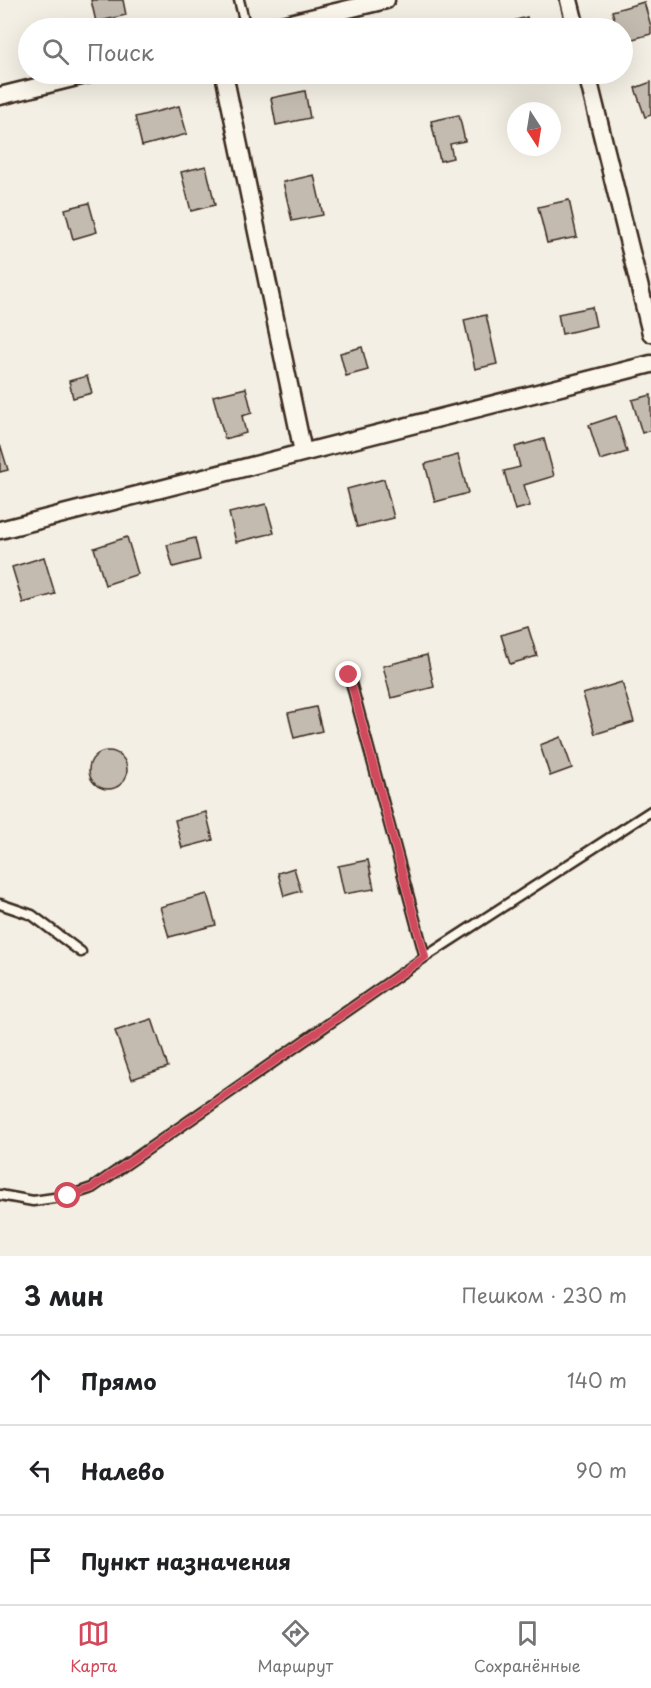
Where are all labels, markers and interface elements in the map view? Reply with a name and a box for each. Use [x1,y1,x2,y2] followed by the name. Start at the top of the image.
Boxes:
[18,18,633,84] search box
[39,35,72,68] icon: search
[87,35,154,68] text: Поиск
[507,102,561,156] north arrow
[335,661,361,687] route end
[54,1182,80,1208] route start
[24,1276,104,1315] text: 3 мин
[462,1280,627,1310] text: Пешком · 230 m
[24,1364,57,1397] icon: ahead
[81,1364,156,1397] text: Прямо
[567,1365,627,1395] text: 140 m
[24,1454,57,1487] icon: left
[81,1454,164,1487] text: Налево
[576,1455,627,1485] text: 90 m
[24,1544,57,1577] icon: arrive
[81,1544,291,1577] text: Пункт назначения
[70,1617,117,1677] tab: Карта
[258,1617,333,1677] tab: Маршрут
[474,1617,581,1677] tab: Сохранённые

